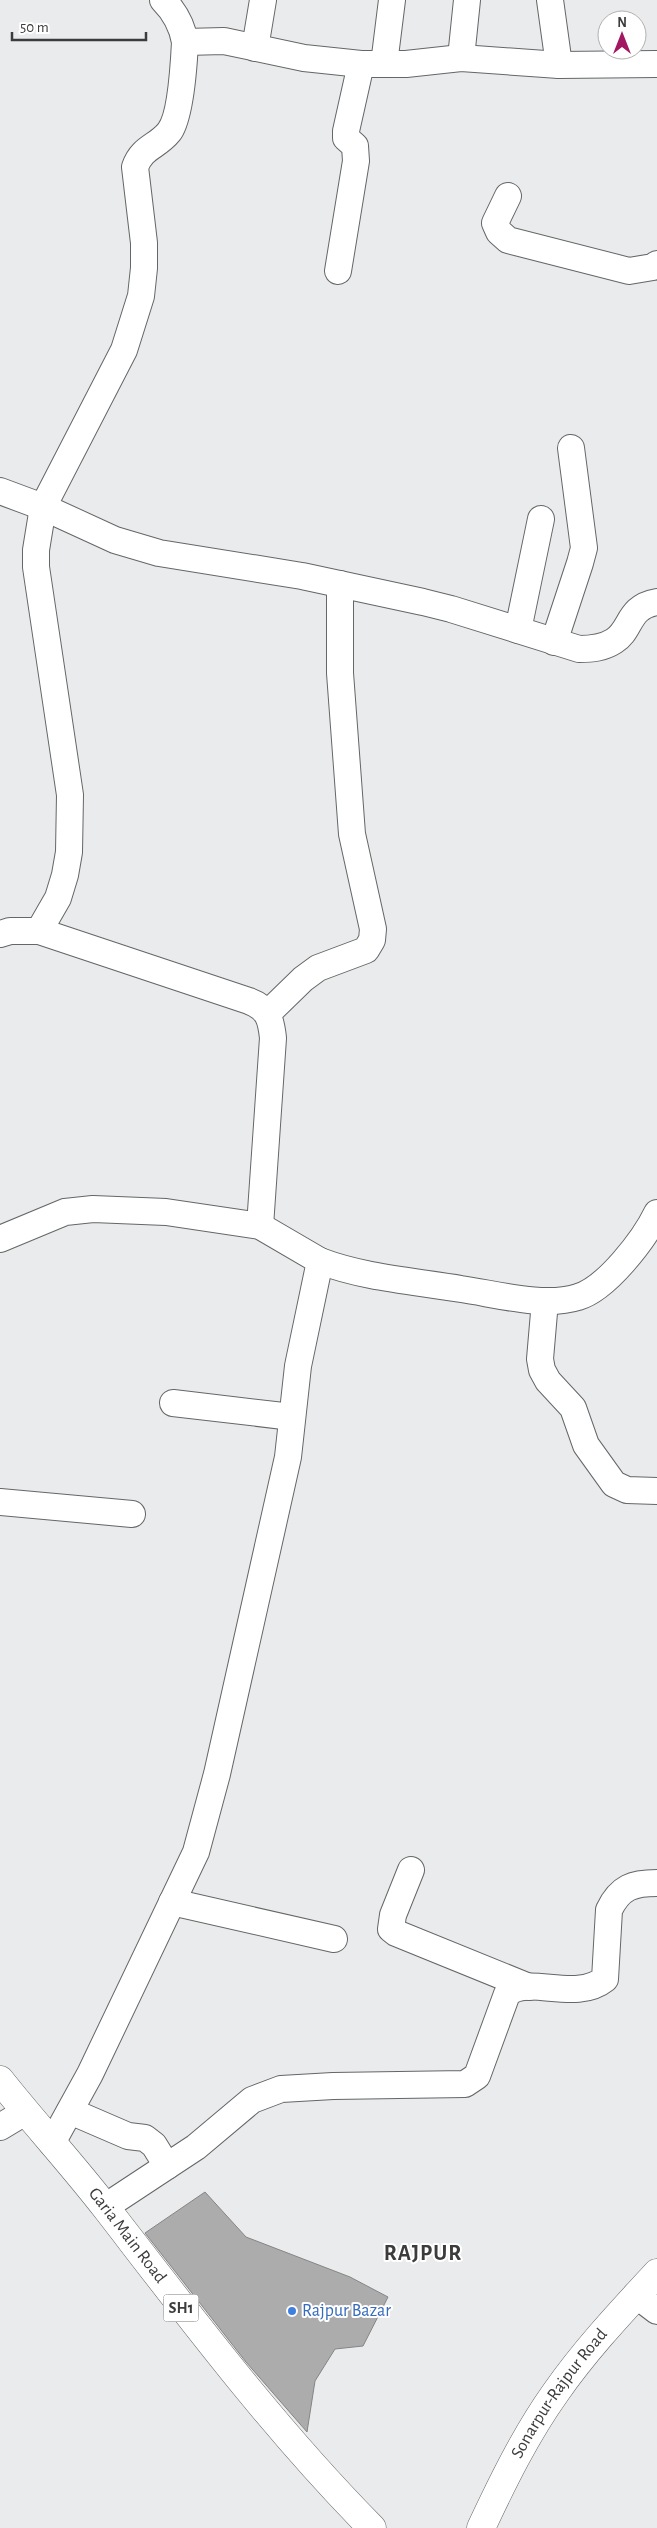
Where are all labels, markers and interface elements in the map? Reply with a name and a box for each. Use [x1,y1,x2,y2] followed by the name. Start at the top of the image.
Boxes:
[12,10,146,42] scale bar
[597,10,647,60] north arrow
[617,16,627,30] text: N
[20,20,49,35] text: 50 m
[85,2185,170,2287] street label: Garia Main Road
[384,2242,462,2264] district label: RAJPUR
[164,2294,198,2322] road number: SH1
[302,2302,391,2320] place label: Rajpur Bazar
[286,2305,298,2317] marker: Rajpur Bazar
[508,2325,611,2461] street label: Sonarpur-Rajpur Road

